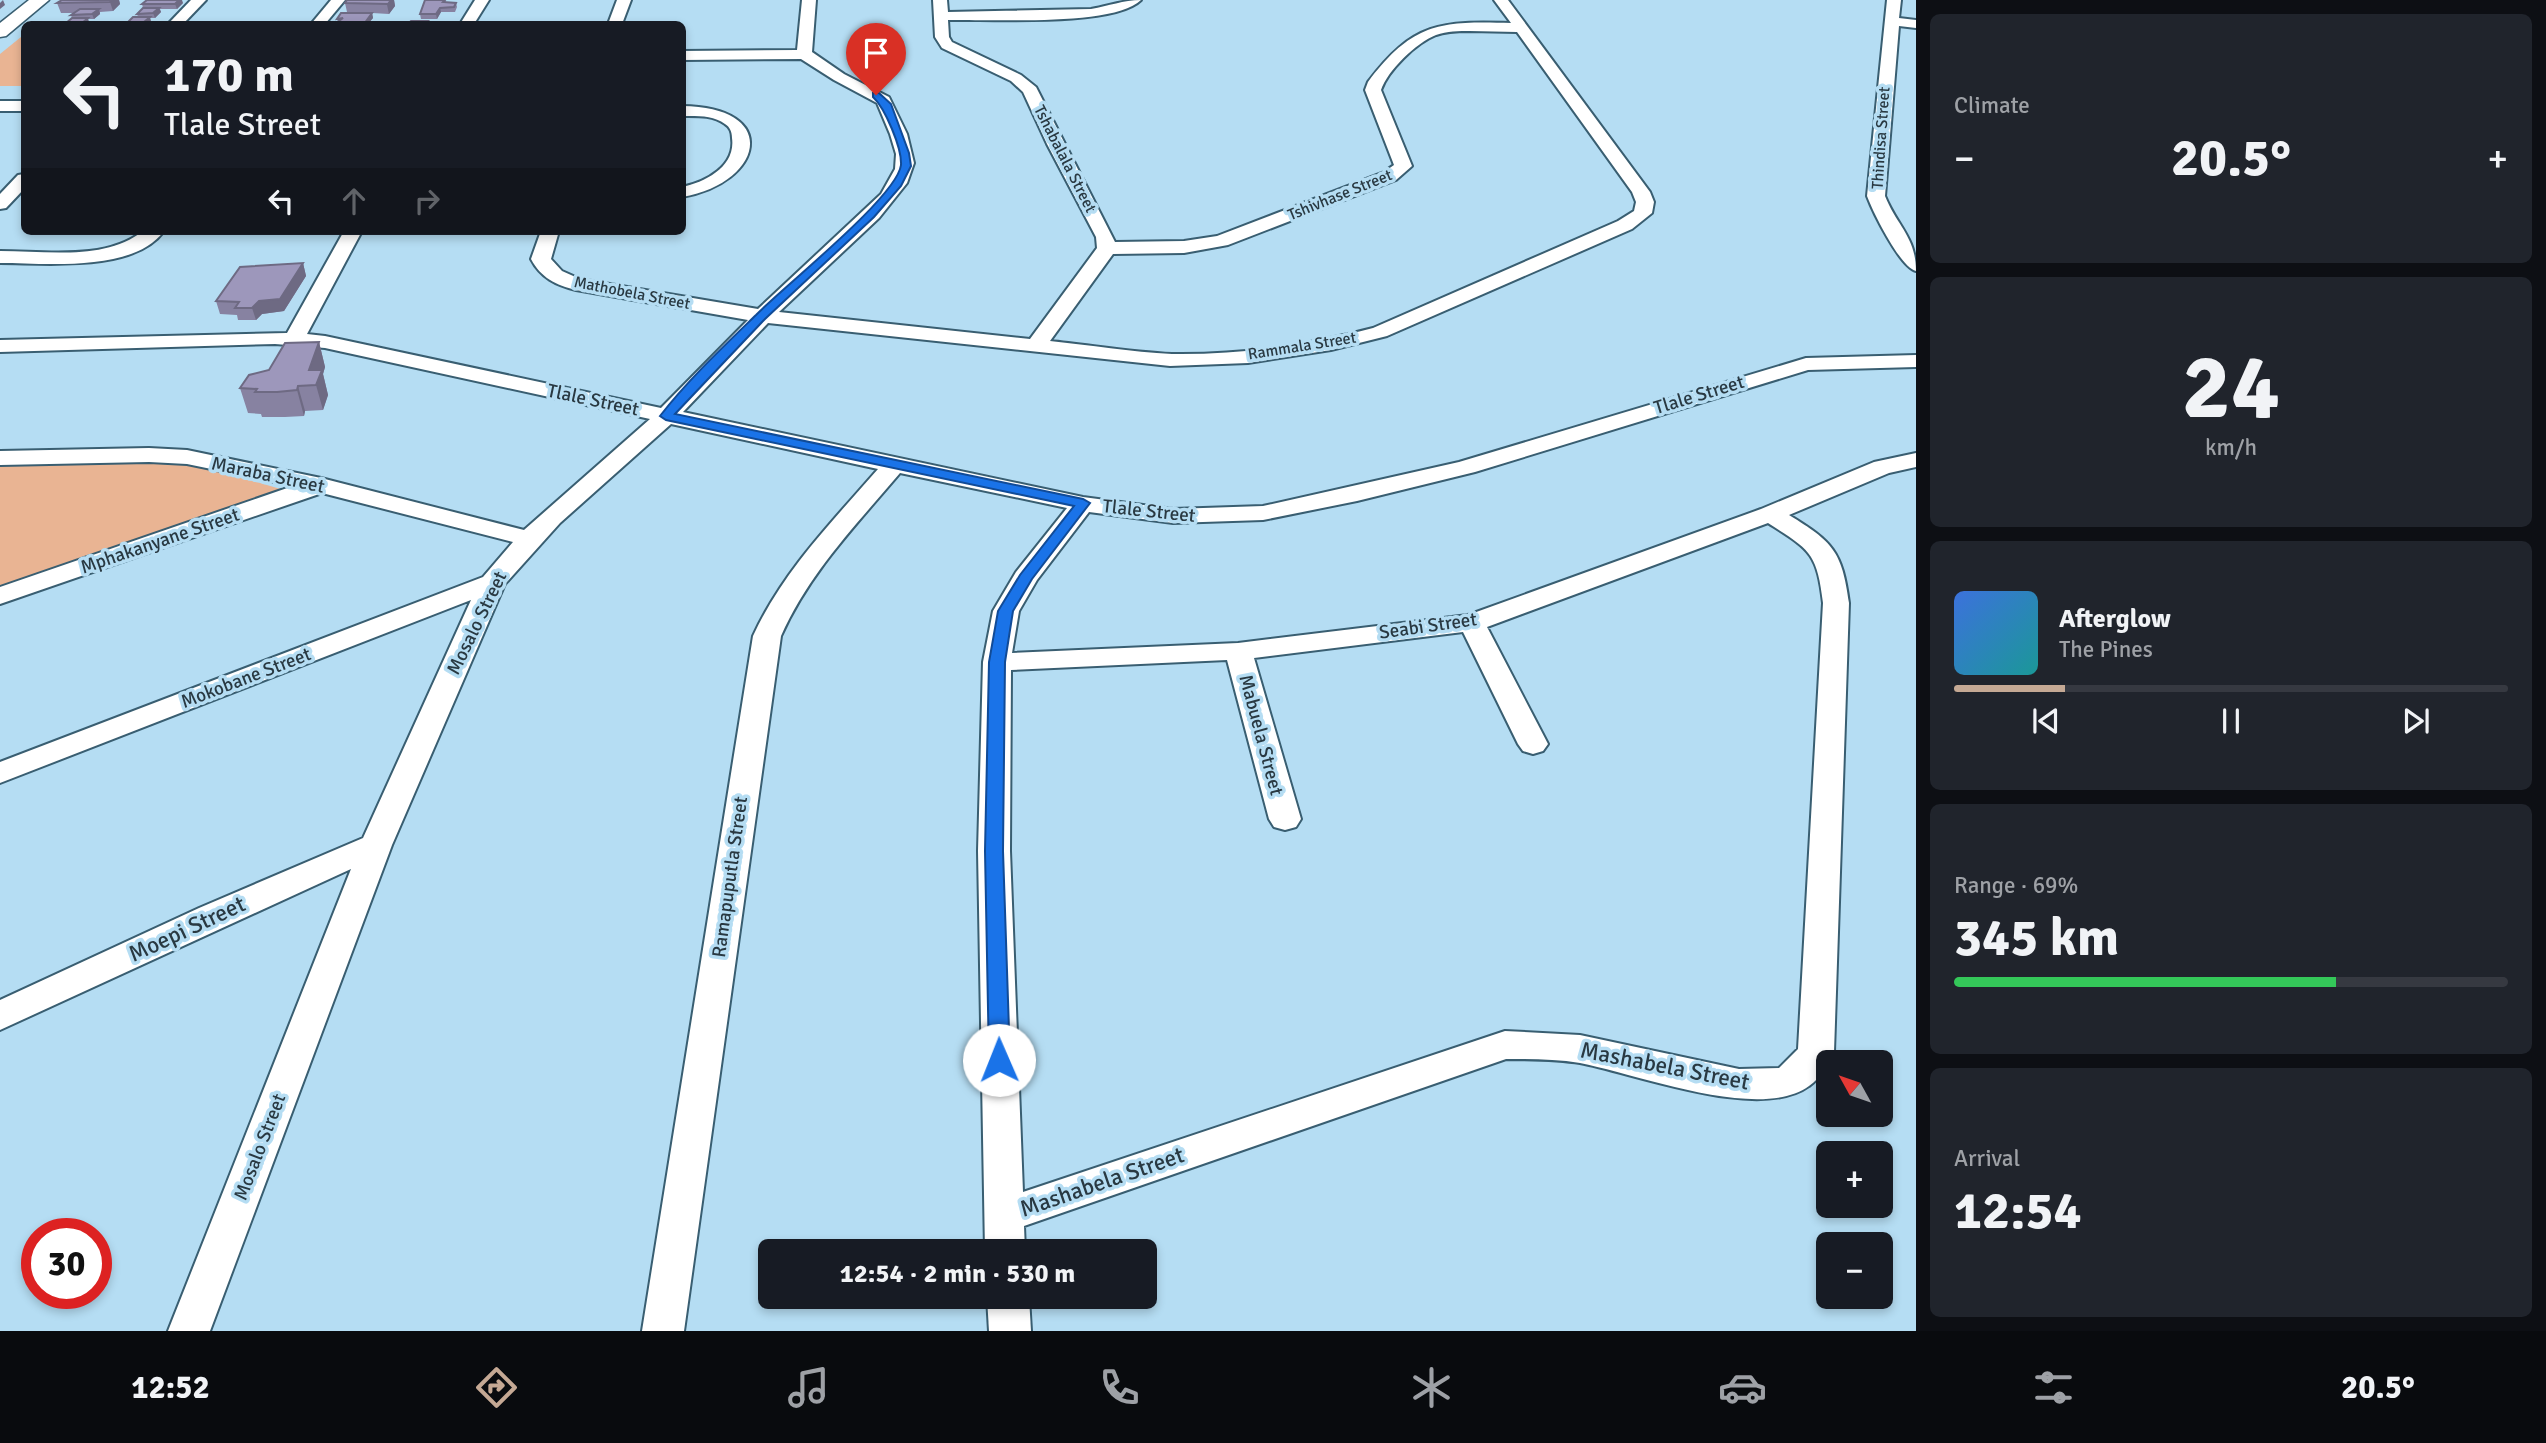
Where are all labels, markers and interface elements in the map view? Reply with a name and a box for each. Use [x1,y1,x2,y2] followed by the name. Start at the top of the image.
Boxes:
[846,23,906,95] pin
[857,34,895,72] icon: arrive
[164,45,294,105] text: 170 m
[49,49,140,140] icon: left
[1867,86,1895,190] street label: Thindisa Street
[1954,91,2030,120] text: Climate
[1029,102,1101,216] street label: Tshabalala Street
[164,105,321,144] text: Tlale Street
[2171,126,2291,190] text: 20.5°
[1954,135,1975,182] text: −
[2487,135,2508,182] text: +
[1285,165,1396,225] street label: Tshivhase Street
[262,182,300,220] icon: left
[335,182,373,220] icon: ahead
[408,182,446,220] icon: right
[572,272,692,314] street label: Mathobela Street
[1246,328,1358,364] street label: Rammala Street
[2182,331,2280,444] text: 24
[1651,370,1747,420] street label: Tlale Street
[545,379,641,421] street label: Tlale Street
[2205,433,2257,462] text: km/h
[209,451,327,499] street label: Maraba Street
[1101,494,1197,528] street label: Tlale Street
[77,502,243,579] street label: Mphakanyane Street
[442,567,513,679] street label: Mosalo Street
[2059,603,2171,635] text: Afterglow
[1378,607,1479,645] street label: Seabi Street
[2059,635,2153,664] text: The Pines
[178,642,315,714] street label: Mokobane Street
[1233,672,1289,798] street label: Mabuela Street
[2027,702,2065,740] icon: previous
[2212,702,2250,740] icon: pause
[2397,702,2435,740] icon: next
[707,795,753,959] street label: Ramapuputla Street
[1954,871,2078,900] text: Range · 69%
[124,889,250,969] street label: Moepi Street
[1954,906,2119,970] text: 345 km
[962,1023,1036,1097] position arrow
[1578,1035,1752,1097] street label: Mashabela Street
[1816,1050,1894,1127] north arrow
[1816,1050,1893,1309] map controls
[229,1090,291,1204] street label: Mosalo Street
[1016,1140,1188,1224] street label: Mashabela Street
[1816,1141,1893,1218] button: +
[1954,1144,2020,1173] text: Arrival
[1954,1179,2082,1243] text: 12:54
[21,1218,112,1309] speed limit sign: 30
[1816,1232,1893,1309] button: −
[840,1258,1075,1290] text: 12:54 · 2 min · 530 m
[472,1363,521,1412] icon: directions
[784,1363,833,1412] icon: music
[1095,1363,1144,1412] icon: phone
[1407,1363,1456,1412] icon: climate
[1718,1363,1767,1412] icon: car
[2029,1363,2078,1412] icon: filters
[131,1368,210,1407] text: 12:52
[2341,1368,2415,1407] text: 20.5°

